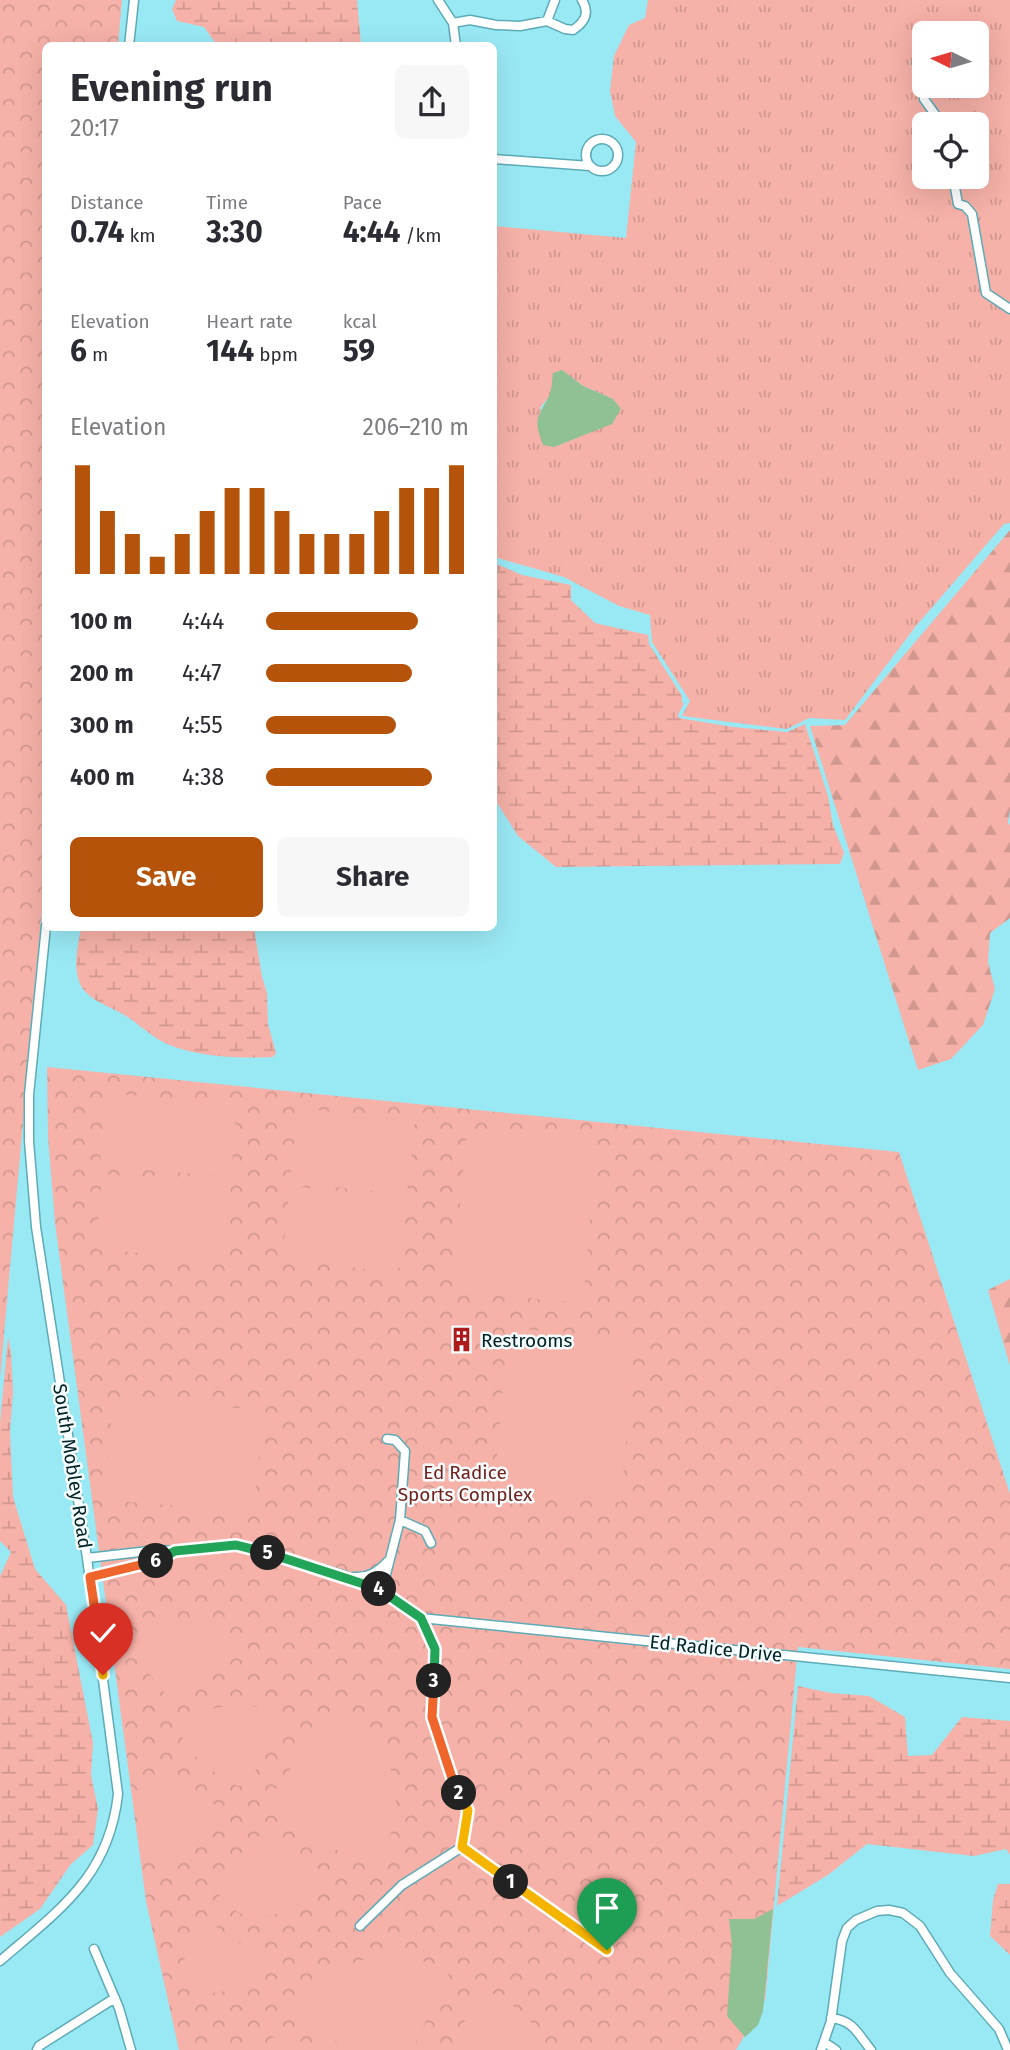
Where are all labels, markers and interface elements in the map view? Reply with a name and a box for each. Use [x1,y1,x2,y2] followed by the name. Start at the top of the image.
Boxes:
[912,21,989,98] north arrow
[912,21,989,189] map controls
[70,65,273,111] text: Evening run
[395,65,469,139] button: share
[912,112,989,189] button: locate
[70,114,119,142] text: 20:17
[70,191,144,214] text: Distance
[206,191,248,214] text: Time
[343,191,382,214] text: Pace
[70,214,125,250] text: 0.74
[206,214,263,250] text: 3:30
[343,214,401,250] text: 4:44
[125,224,156,247] text: km
[401,224,442,247] text: /km
[70,310,150,333] text: Elevation
[206,310,293,333] text: Heart rate
[343,310,377,333] text: kcal
[70,333,87,369] text: 6
[206,333,254,369] text: 144
[343,333,375,369] text: 59
[87,343,108,366] text: m
[254,343,298,366] text: bpm
[70,413,166,441] text: Elevation
[363,413,469,441] text: 206–210 m
[70,607,132,635] text: 100 m
[182,607,224,635] text: 4:44
[70,659,134,687] text: 200 m
[182,659,222,687] text: 4:47
[70,711,134,739] text: 300 m
[182,711,223,739] text: 4:55
[70,763,135,791] text: 400 m
[182,763,224,791] text: 4:38
[70,837,263,917] button: Save
[277,837,469,917] button: Share
[447,1326,475,1354] building icon: Restrooms
[481,1329,573,1352] place label: Restrooms
[48,1382,97,1550] street label: South Mobley Road
[398,1461,533,1506] park label: Ed Radice Sports Complex
[250,1536,286,1570] pin: 5
[262,1541,273,1564] text: 5
[138,1544,174,1578] pin: 6
[150,1549,161,1572] text: 6
[362,1572,396,1606] pin: 4
[373,1577,384,1600] text: 4
[73,1603,133,1675] pin
[84,1614,122,1652] icon: check
[649,1630,783,1667] street label: Ed Radice Drive
[416,1664,452,1698] pin: 3
[429,1669,438,1692] text: 3
[442,1776,476,1811] pin: 2
[454,1781,463,1804] text: 2
[494,1864,528,1899] pin: 1
[506,1870,515,1893] text: 1
[577,1878,637,1950] pin
[588,1889,626,1927] icon: arrive

